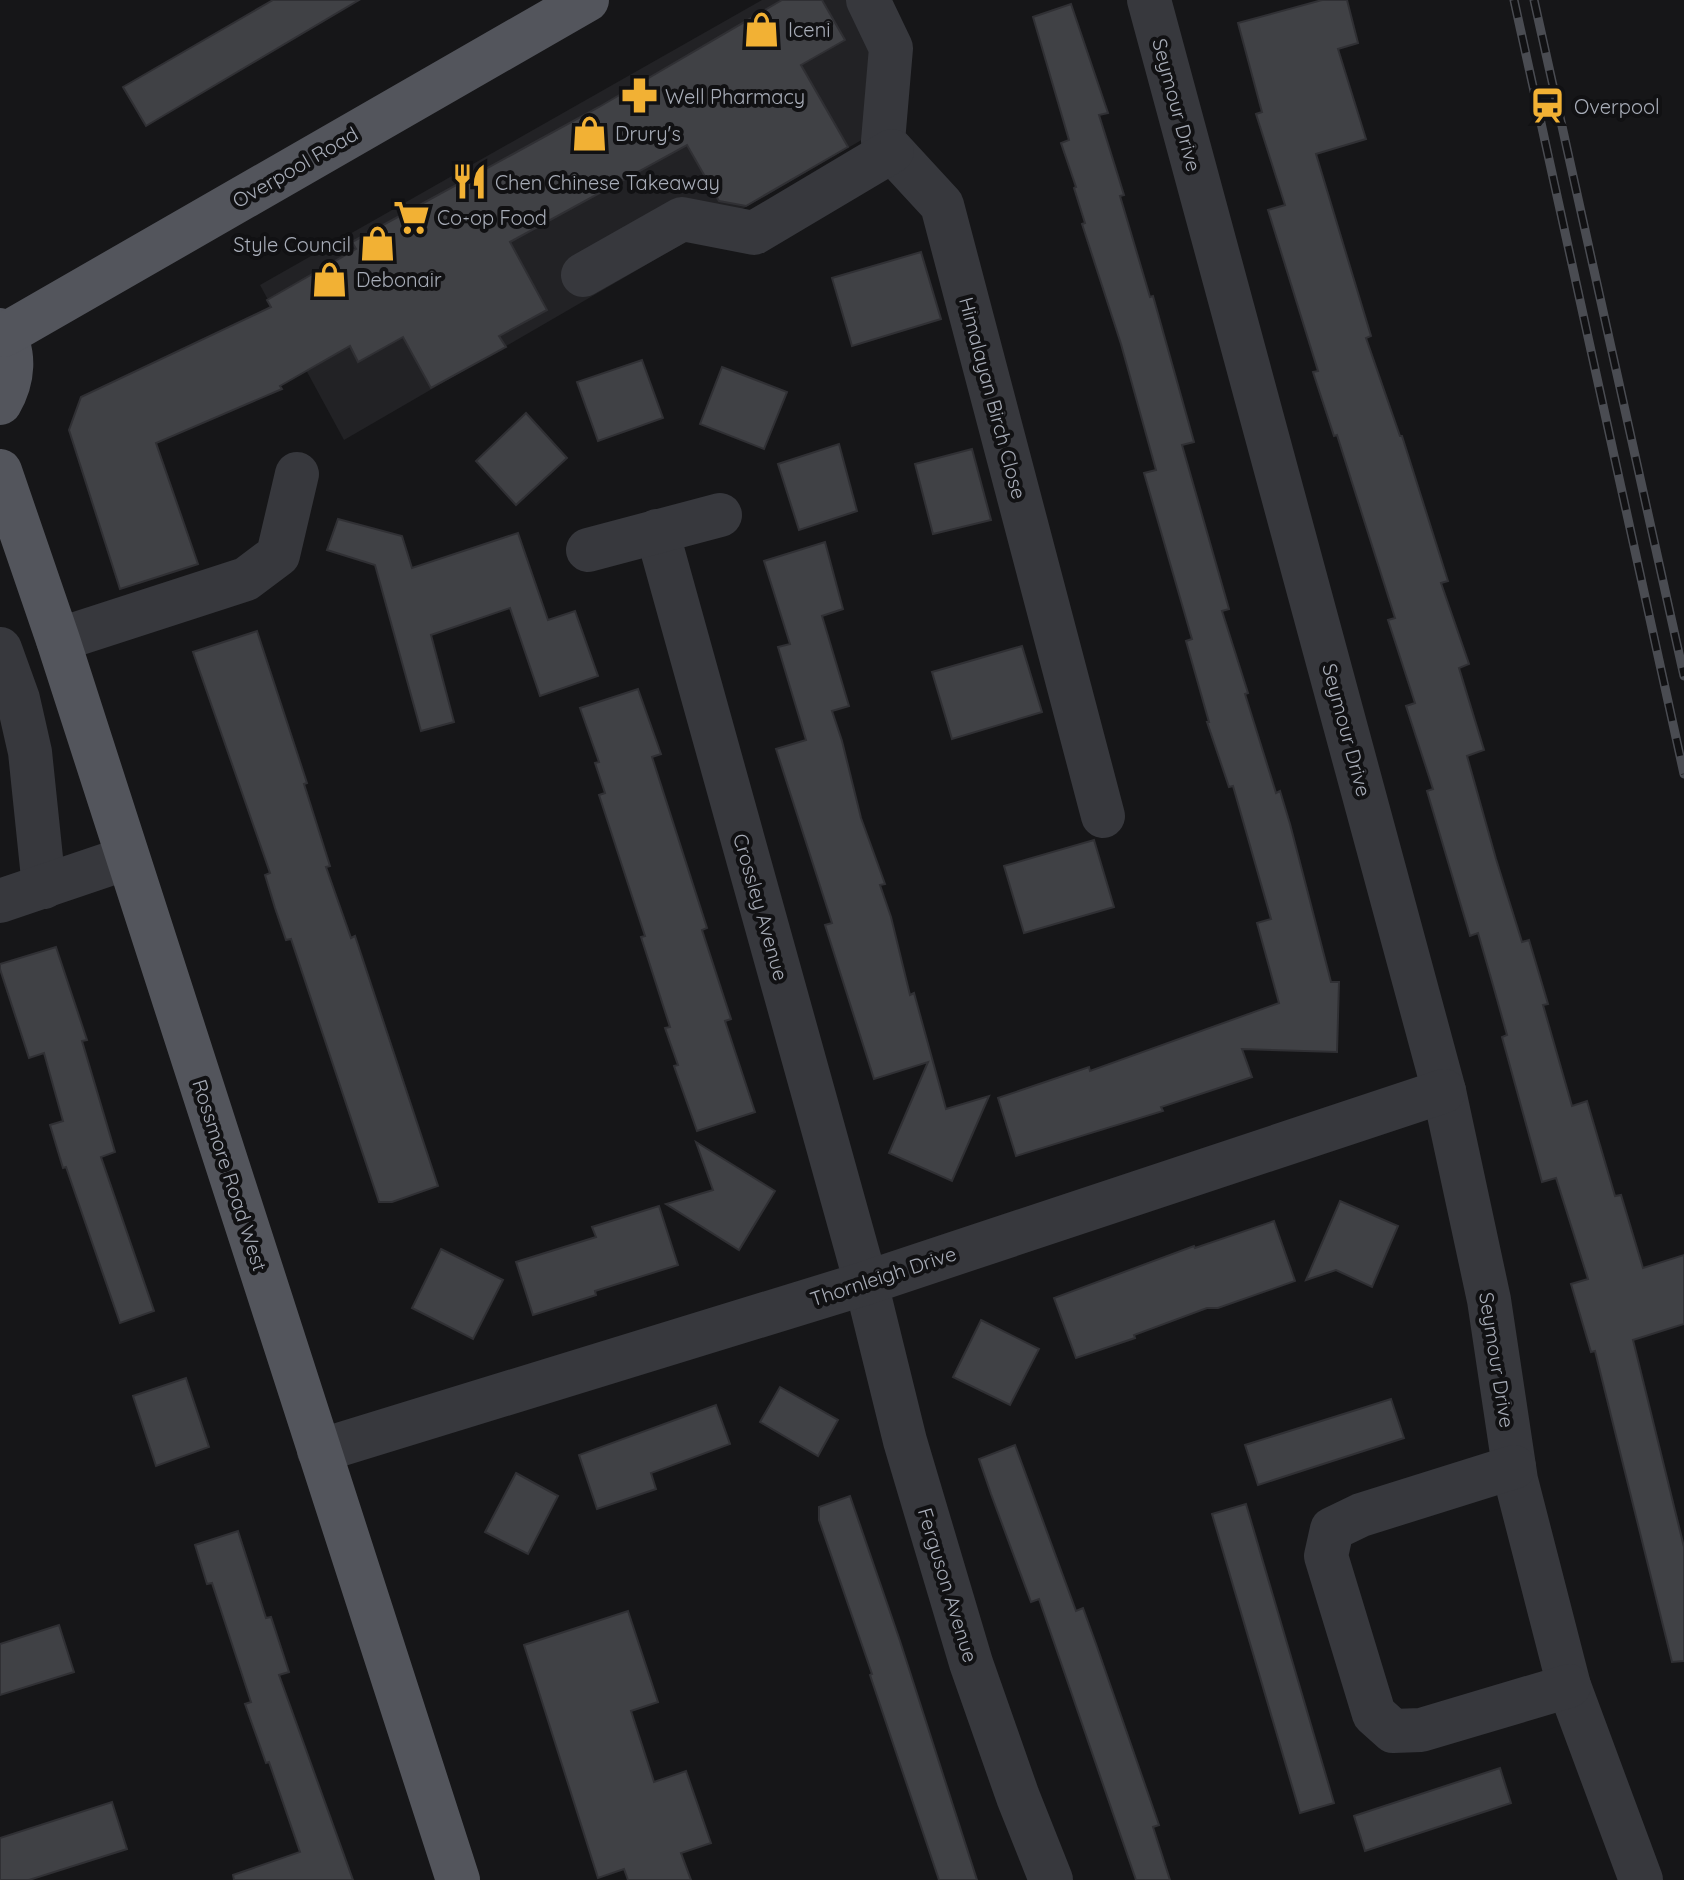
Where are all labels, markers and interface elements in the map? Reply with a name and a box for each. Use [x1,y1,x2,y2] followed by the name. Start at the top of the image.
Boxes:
[743,10,781,48] shop icon: Iceni
[788,17,831,42] place label: Iceni
[1147,36,1207,174] street label: Seymour Drive
[620,77,658,115] pharmacy icon: Well Pharmacy
[665,84,805,109] place label: Well Pharmacy
[1529,87,1567,125] station icon: Overpool
[1574,94,1660,119] place label: Overpool
[570,114,608,152] shop icon: Drury's
[228,121,362,213] street label: Overpool Road
[615,121,681,146] place label: Drury's
[450,163,488,201] restaurant icon: Chen Chinese Takeaway
[495,170,720,195] place label: Chen Chinese Takeaway
[392,198,430,236] supermarket icon: Co-op Food
[437,205,547,230] place label: Co-op Food
[358,225,396,263] shop icon: Style Council
[233,232,351,257] place label: Style Council
[311,260,349,298] shop icon: Debonair
[356,267,442,292] place label: Debonair
[954,294,1032,502] street label: Himalayan Birch Close
[1317,661,1377,799] street label: Seymour Drive
[728,831,794,983] street label: Crossley Avenue
[187,1076,273,1274] street label: Rossmore Road West
[807,1241,959,1311] street label: Thornleigh Drive
[1474,1290,1520,1430] street label: Seymour Drive
[913,1505,983,1665] street label: Ferguson Avenue

